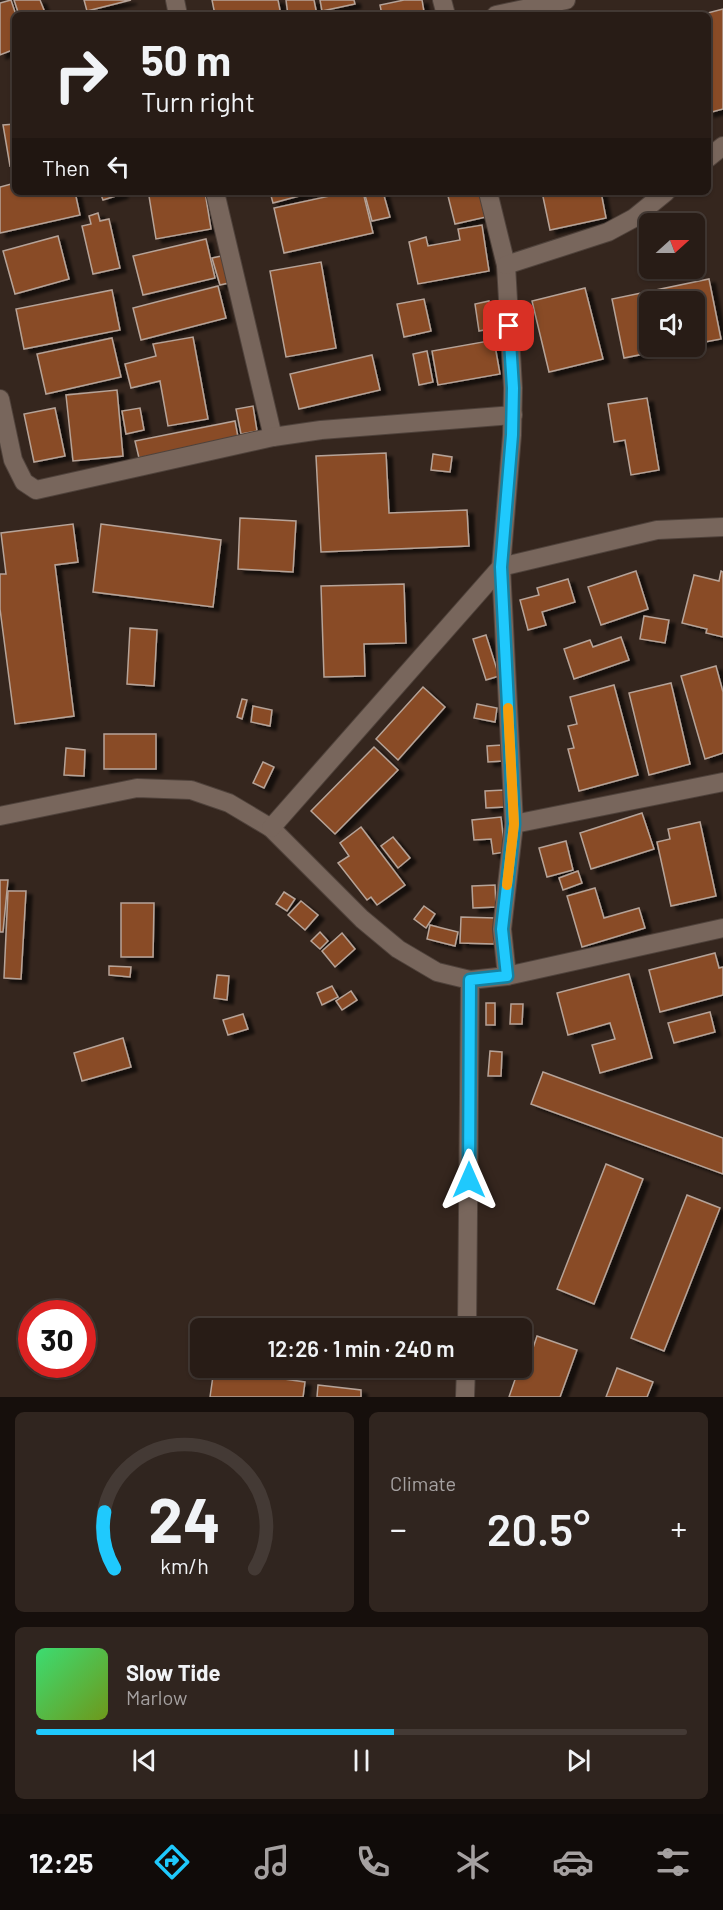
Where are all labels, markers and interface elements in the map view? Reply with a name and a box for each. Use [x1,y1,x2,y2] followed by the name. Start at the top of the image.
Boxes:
[141,34,231,84] text: 50 m
[42,36,120,114] icon: right
[141,85,255,117] text: Turn right
[102,150,135,183] icon: left
[42,154,90,180] text: Then
[639,213,705,279] north arrow
[639,213,705,357] map controls
[639,291,705,357] button: sound
[483,300,534,351] pin
[492,309,525,342] icon: arrive
[437,1148,501,1212] position arrow
[18,1300,96,1378] speed limit sign: 30
[267,1335,455,1361] text: 12:26 · 1 min · 240 m
[390,1471,456,1495] text: Climate
[148,1481,221,1555] text: 24
[487,1501,590,1555] text: 20.5°
[390,1508,407,1548] text: −
[670,1508,687,1548] text: +
[160,1553,209,1578] text: km/h
[126,1659,221,1685] text: Slow Tide
[126,1685,187,1709] text: Marlow
[128,1744,161,1777] icon: previous
[345,1744,378,1777] icon: pause
[562,1744,595,1777] icon: next
[151,1841,193,1883] icon: directions
[251,1841,293,1883] icon: music
[352,1841,394,1883] icon: phone
[452,1841,494,1883] icon: climate
[552,1841,594,1883] icon: car
[652,1841,694,1883] icon: filters
[29,1846,93,1878] text: 12:25

